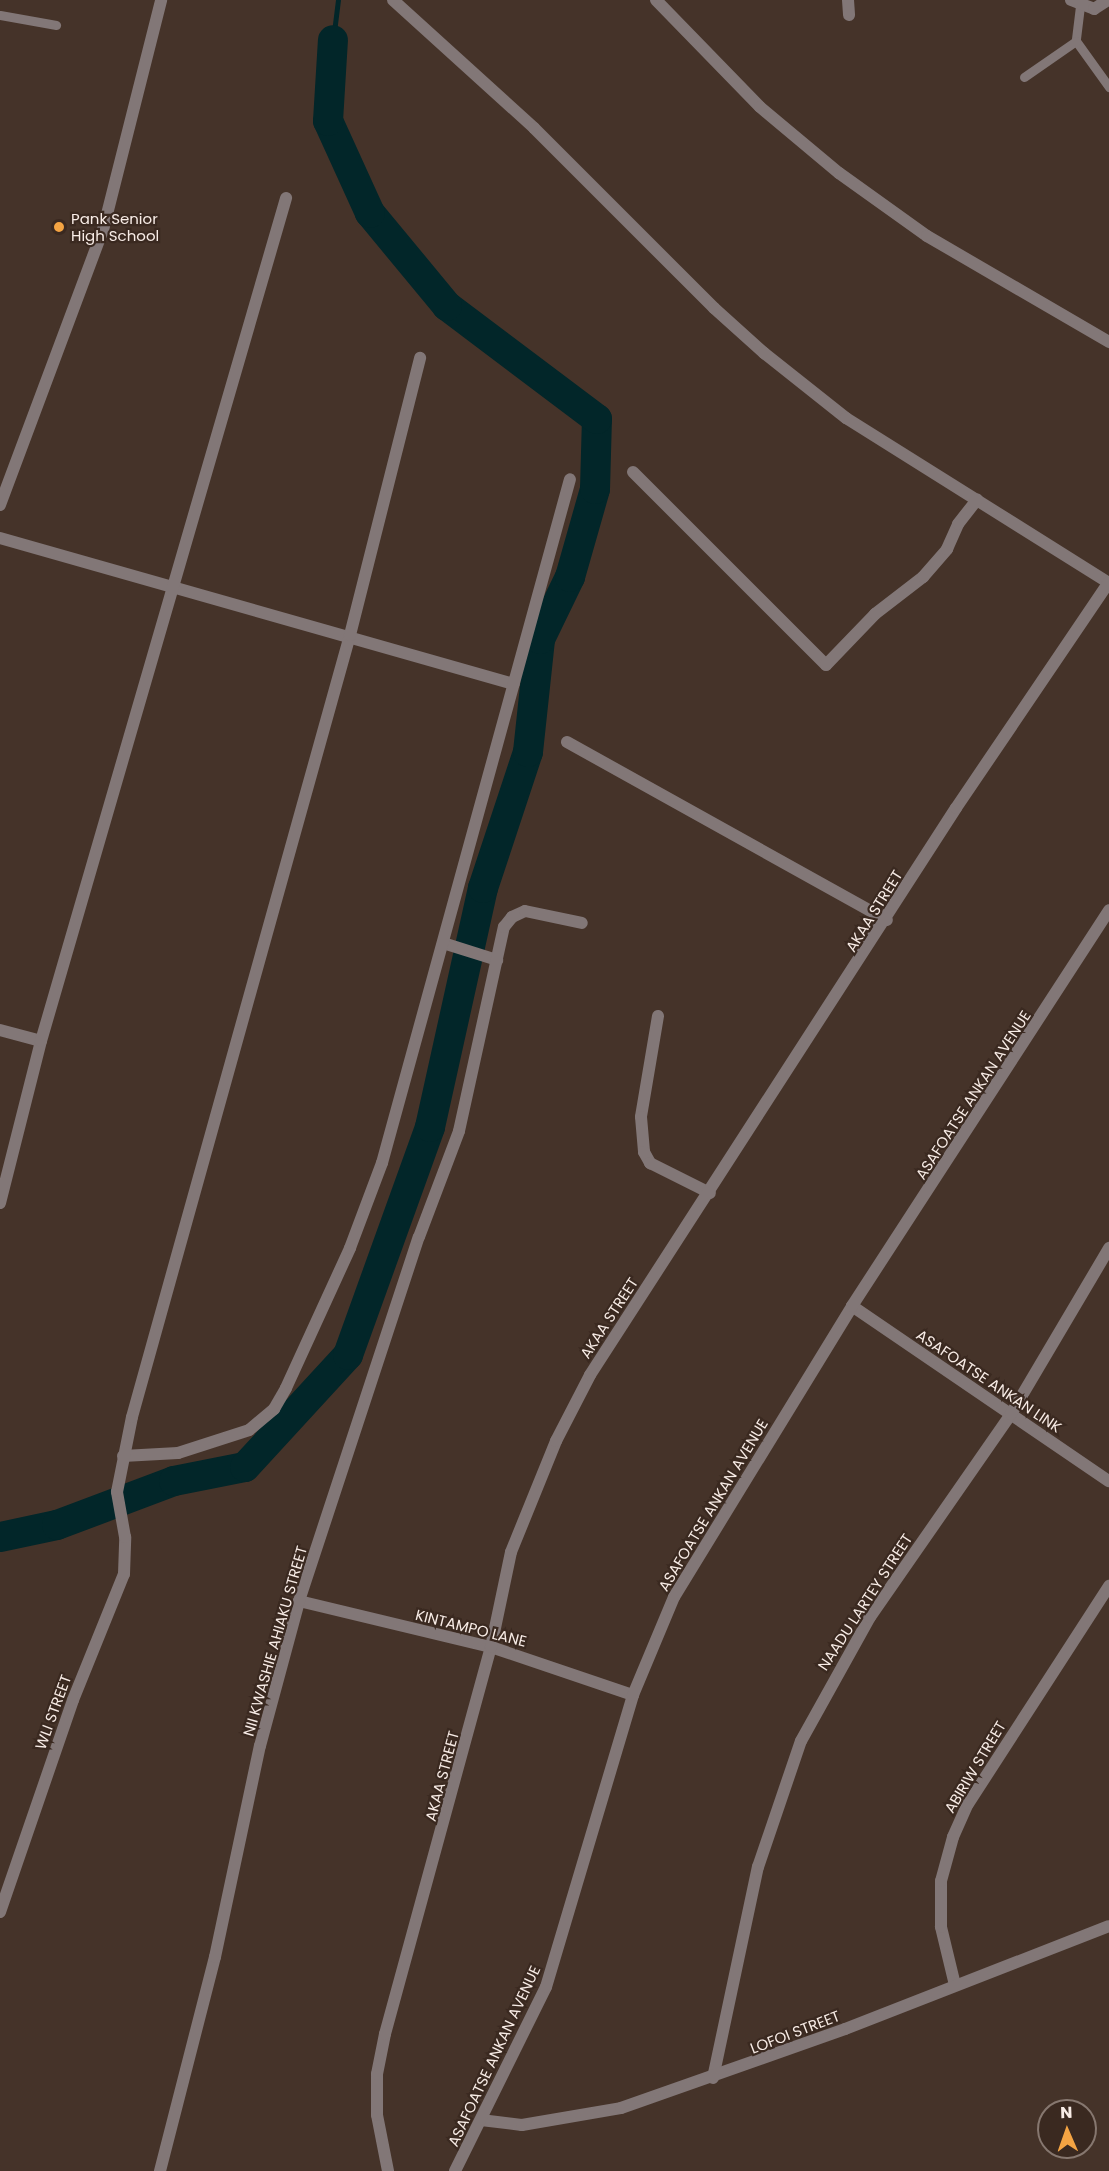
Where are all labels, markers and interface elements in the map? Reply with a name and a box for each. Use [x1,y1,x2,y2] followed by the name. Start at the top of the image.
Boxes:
[71,209,159,244] place label: Pank Senior High School
[52,220,66,234] marker: Pank Senior High School
[842,867,906,955] street label: AKAA STREET
[912,1007,1034,1183] street label: ASAFOATSE ANKAN AVENUE
[576,1274,642,1362] street label: AKAA STREET
[913,1326,1065,1436] street label: ASAFOATSE ANKAN LINK
[654,1416,772,1594] street label: ASAFOATSE ANKAN AVENUE
[814,1530,916,1674] street label: NAADU LARTEY STREET
[239,1544,311,1738] street label: NII KWASHIE AHIAKU STREET
[414,1606,528,1650] street label: KINTAMPO LANE
[31,1672,75,1752] street label: WLI STREET
[941,1718,1009,1816] street label: ABIRIW STREET
[421,1729,463,1823] street label: AKAA STREET
[444,1963,544,2149] street label: ASAFOATSE ANKAN AVENUE
[747,2007,843,2057] street label: LOFOI STREET
[1037,2099,1097,2159] north arrow
[1060,2101,1073,2124] text: N

